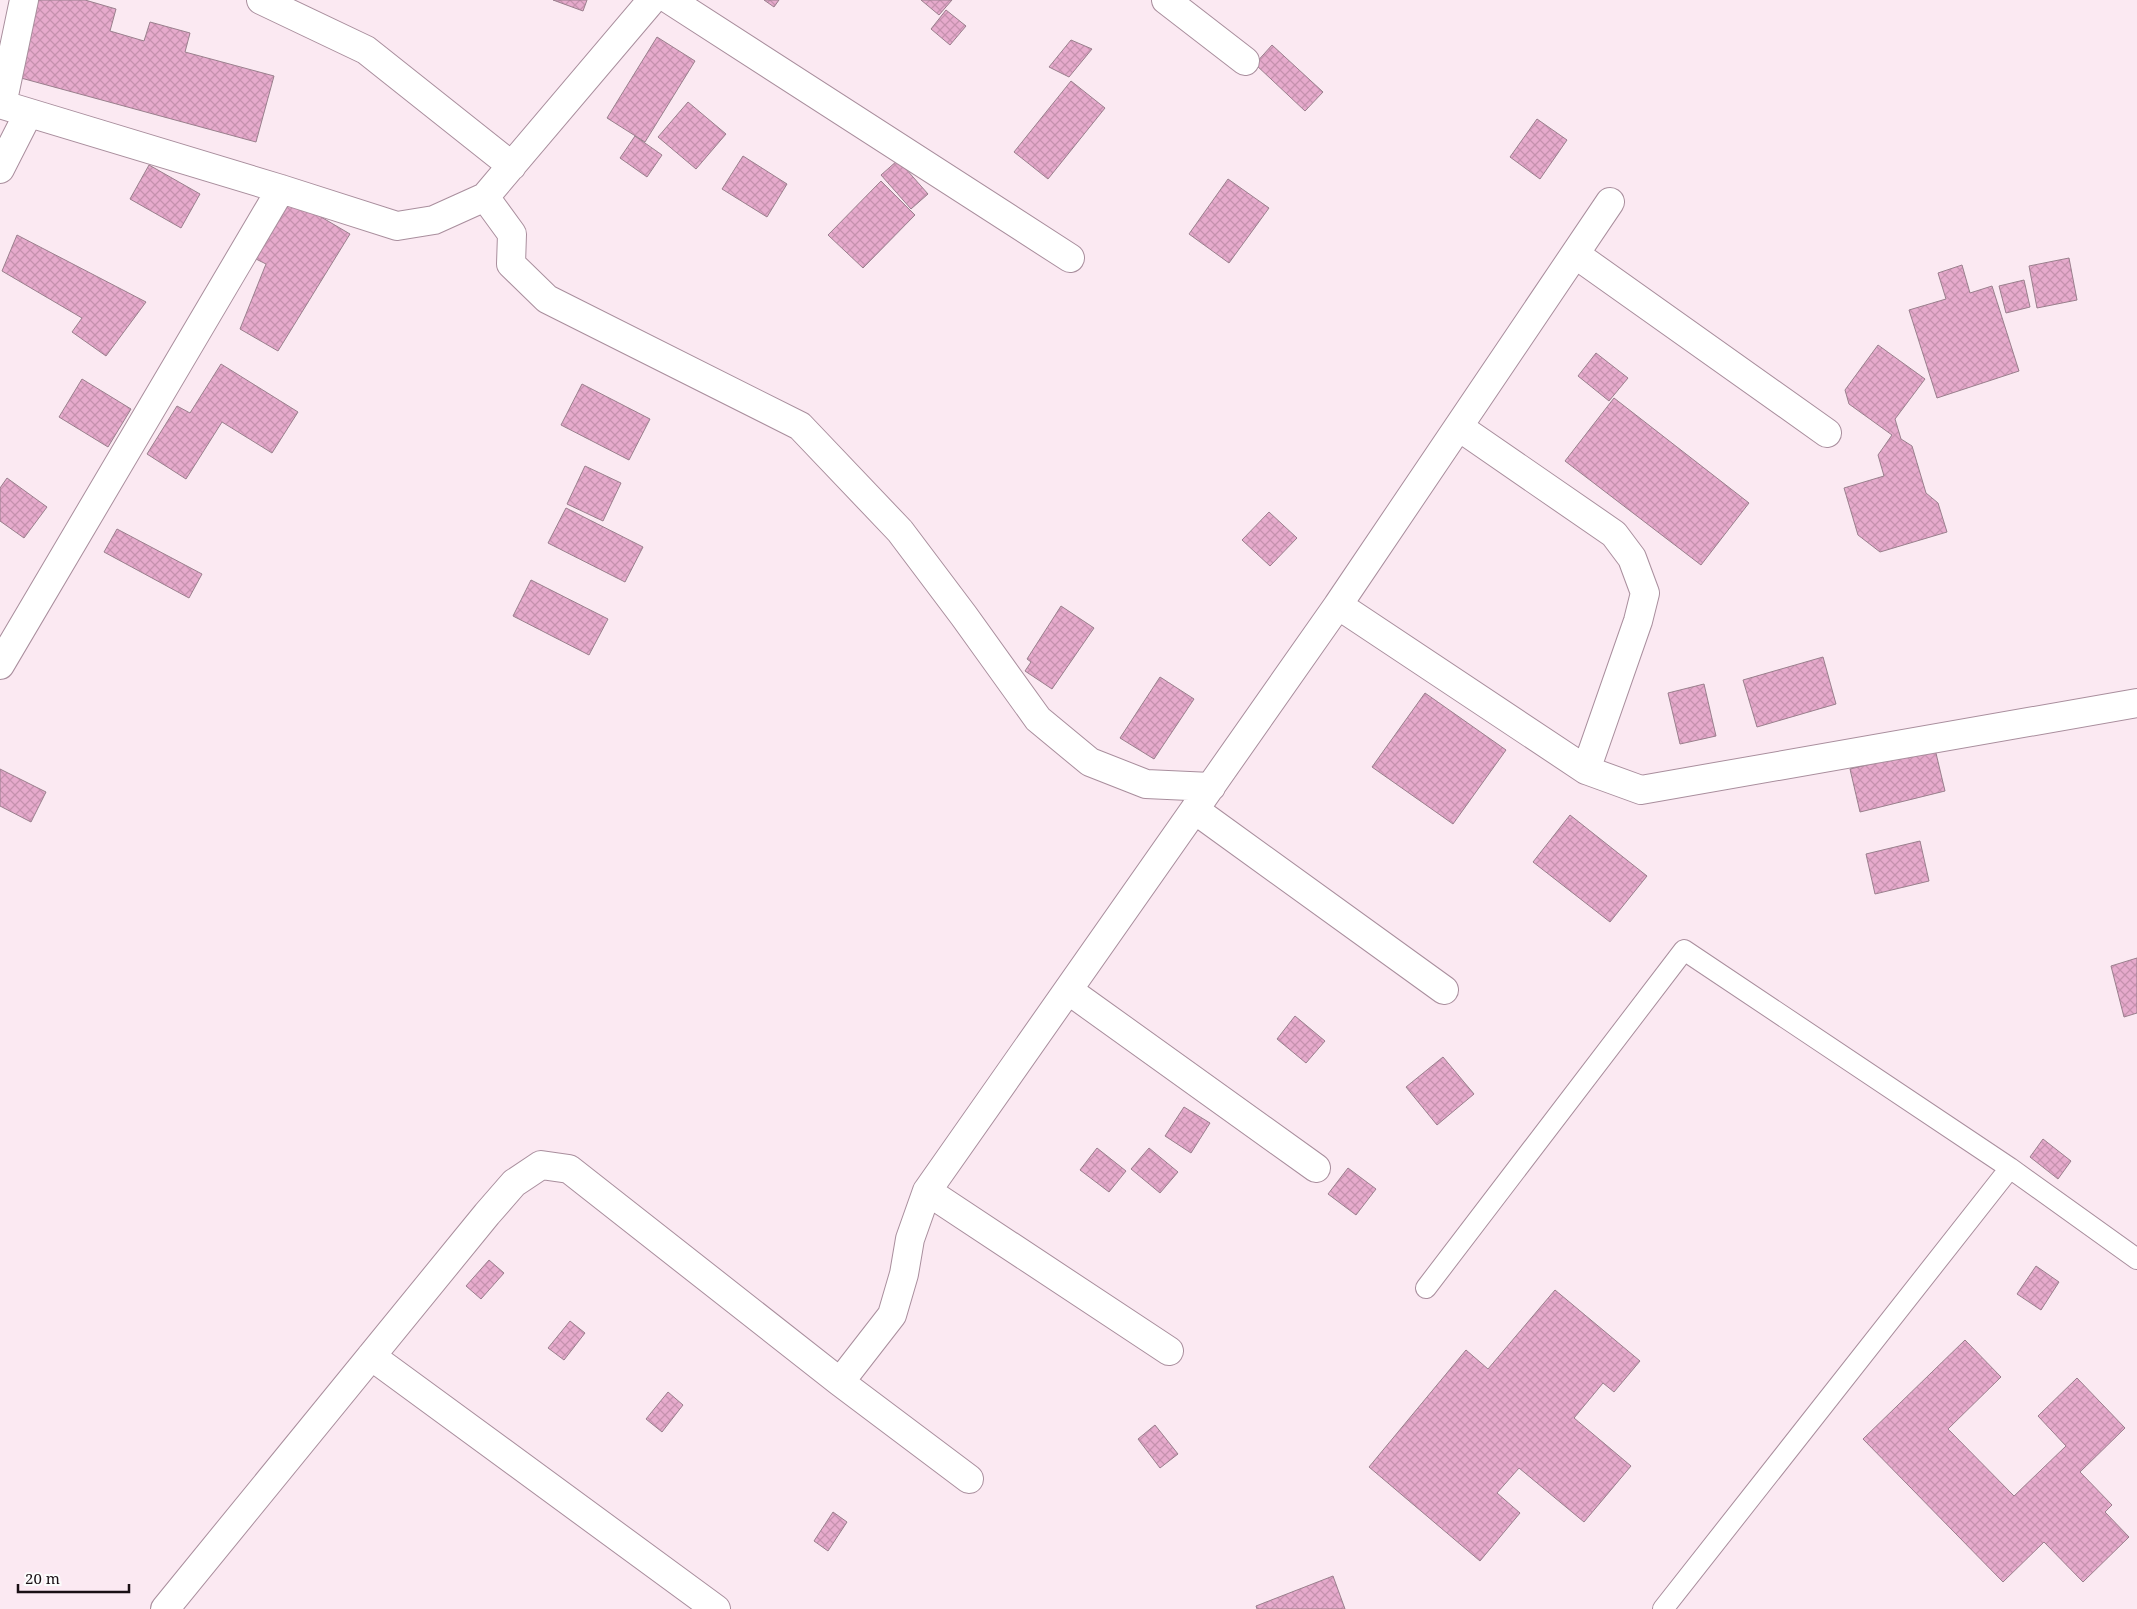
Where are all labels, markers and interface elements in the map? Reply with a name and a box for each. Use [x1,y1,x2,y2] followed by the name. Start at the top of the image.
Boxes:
[18,1562,129,1594] scale bar
[25,1568,60,1588] text: 20 m

